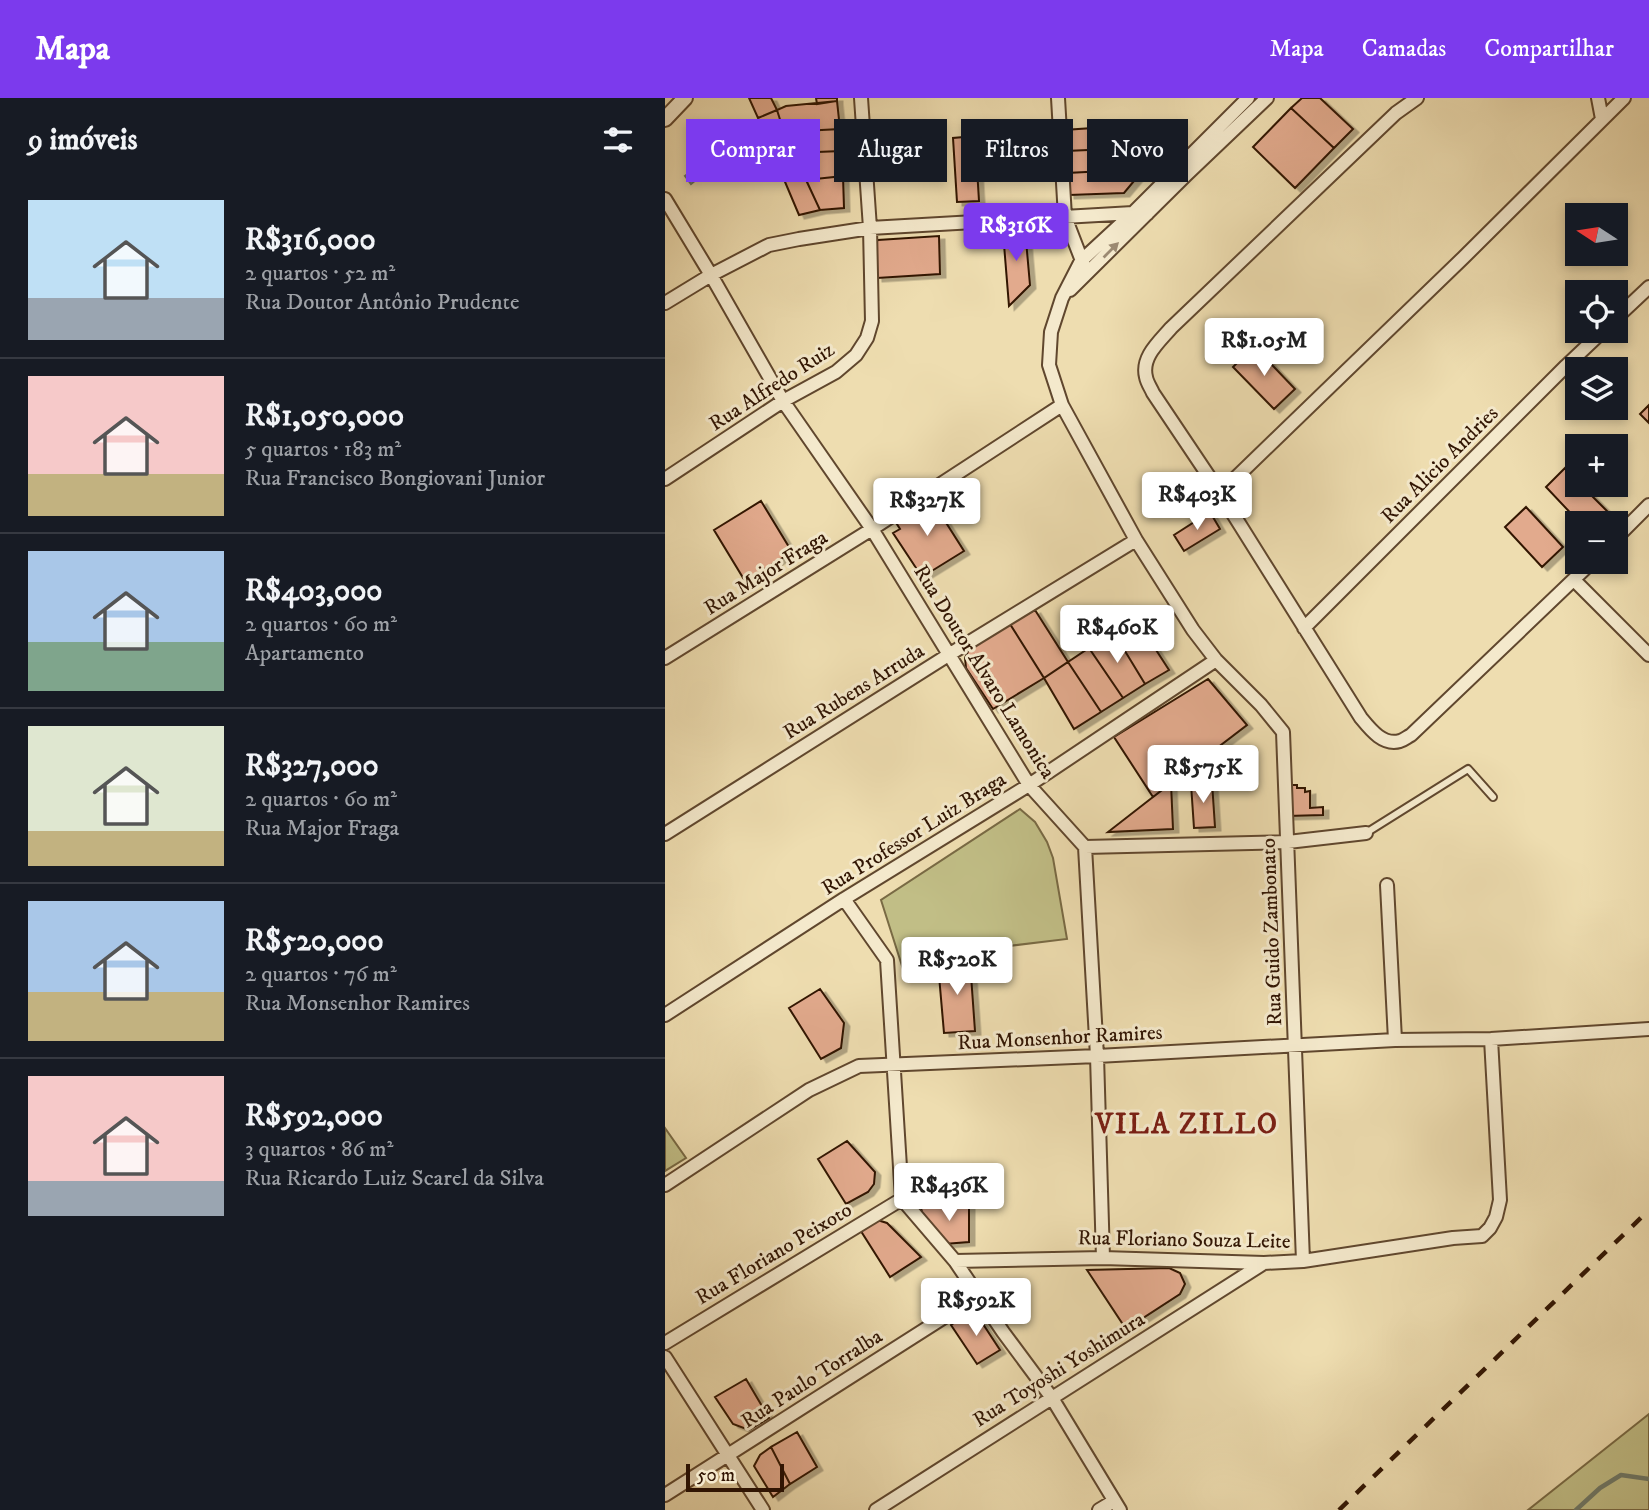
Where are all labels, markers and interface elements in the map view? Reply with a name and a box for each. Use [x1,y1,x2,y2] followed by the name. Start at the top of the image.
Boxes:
[35,29,110,70] text: Mapa
[1269,34,1324,64] text: Mapa
[1362,34,1446,64] text: Camadas
[1484,34,1614,64] text: Compartilhar
[686,119,820,182] chip: Comprar
[834,119,947,182] chip: Alugar
[961,119,1073,182] chip: Filtros
[1087,119,1188,182] chip: Novo
[599,121,637,159] icon: filters
[28,122,137,159] text: 9 imóveis
[1565,203,1627,266] north arrow
[1565,203,1628,574] map controls
[959,204,1073,263] pin: R$316K
[980,211,1052,240] text: R$316K
[245,222,376,259] text: R$316,000
[84,228,168,312] icon: home
[1103,242,1119,258] one-way arrow
[245,259,395,288] text: 2 quartos · 52 m²
[1565,280,1628,343] button: locate
[245,288,519,317] text: Rua Doutor Antônio Prudente
[1199,318,1329,378] pin: R$1.05M
[1221,326,1307,355] text: R$1.05M
[704,337,840,437] street label: Rua Alfredo Ruiz
[1565,357,1628,420] button: layers
[245,398,404,435] text: R$1,050,000
[1376,401,1504,529] street label: Rua Alicio Andries
[84,404,168,488] icon: home
[1565,434,1628,497] button: +
[245,435,401,464] text: 5 quartos · 183 m²
[245,464,545,493] text: Rua Francisco Bongiovani Junior
[1140,472,1254,532] pin: R$403K
[870,478,984,538] pin: R$327K
[1158,480,1236,509] text: R$403K
[889,486,965,515] text: R$327K
[1565,511,1628,574] button: −
[699,525,833,621] street label: Rua Major Fraga
[907,560,1061,784] street label: Rua Doutor Alvaro Lamonica
[245,573,382,610] text: R$403,000
[84,579,168,663] icon: home
[1060,606,1174,665] pin: R$460K
[245,610,397,639] text: 2 quartos · 60 m²
[1076,613,1158,642] text: R$460K
[779,638,929,746] street label: Rua Rubens Arruda
[245,639,364,668] text: Apartamento
[1146,746,1260,805] pin: R$575K
[245,748,379,785] text: R$327,000
[1164,753,1242,782] text: R$575K
[84,754,168,838] icon: home
[817,767,1011,901] street label: Rua Professor Luiz Braga
[245,785,397,814] text: 2 quartos · 60 m²
[245,814,399,843] text: Rua Major Fraga
[1256,838,1288,1026] street label: Rua Guido Zambonato
[245,923,384,960] text: R$520,000
[84,929,168,1013] icon: home
[900,937,1014,997] pin: R$520K
[917,945,997,974] text: R$520K
[245,960,397,989] text: 2 quartos · 76 m²
[245,989,470,1018] text: Rua Monsenhor Ramires
[957,1020,1163,1056] street label: Rua Monsenhor Ramires
[245,1098,383,1135] text: R$592,000
[84,1104,168,1188] icon: home
[1094,1107,1279,1142] district label: VILA ZILLO
[245,1135,393,1164] text: 3 quartos · 86 m²
[245,1164,544,1193] text: Rua Ricardo Luiz Scarel da Silva
[892,1164,1006,1223] pin: R$436K
[910,1171,988,1200] text: R$436K
[691,1197,857,1311] street label: Rua Floriano Peixoto
[1077,1225,1291,1255] street label: Rua Floriano Souza Leite
[919,1278,1033,1338] pin: R$592K
[937,1286,1015,1315] text: R$592K
[968,1307,1150,1433] street label: Rua Toyoshi Yoshimura
[737,1324,888,1434] street label: Rua Paulo Torralba
[686,1461,784,1493] scale bar
[697,1464,735,1487] text: 50 m

